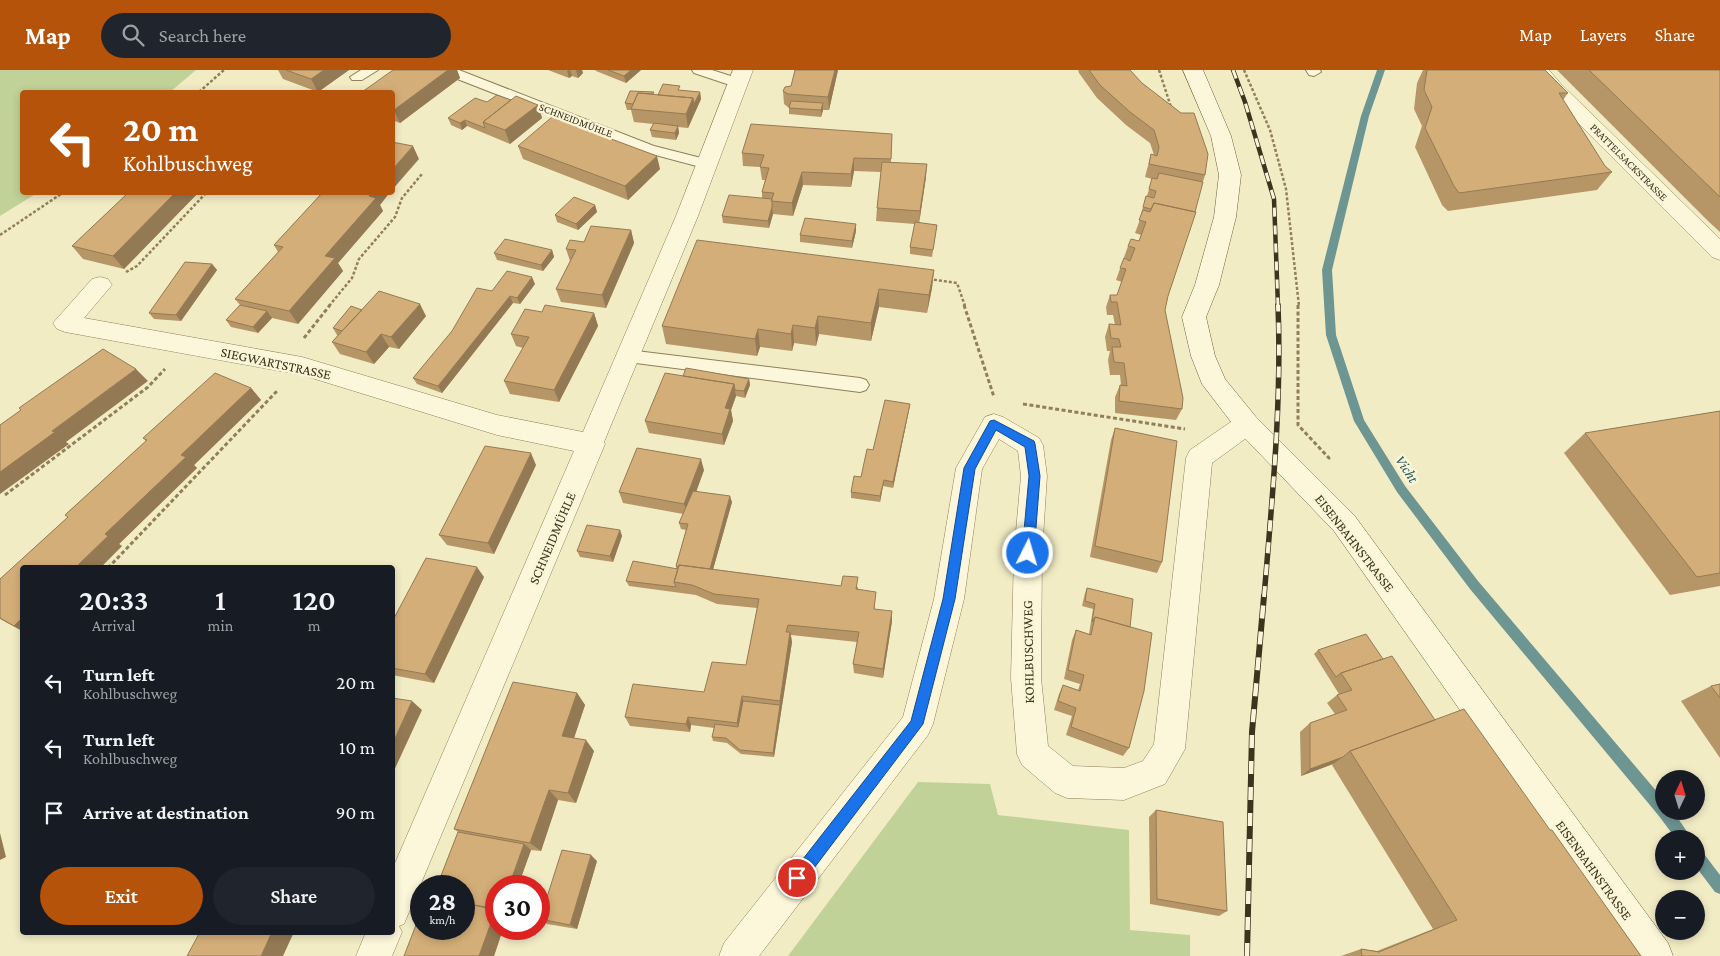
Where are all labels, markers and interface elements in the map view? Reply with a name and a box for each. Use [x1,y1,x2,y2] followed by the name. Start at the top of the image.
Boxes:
[101,13,451,58] search box
[119,21,147,49] icon: search
[25,22,71,49] text: Map
[159,25,246,46] text: Search here
[1519,25,1552,45] text: Map
[1580,25,1627,45] text: Layers
[1655,25,1695,45] text: Share
[538,100,614,140] street label: SCHNEIDMÜHLE
[40,110,105,175] icon: left
[123,110,198,149] text: 20 m
[1588,121,1670,203] street label: PRATTELSACKSTRASSE
[123,151,253,176] text: Kohlbuschweg
[219,343,333,383] street label: SIEGWARTSTRASSE
[1392,452,1422,486] water label: Vicht
[525,489,579,587] street label: SCHNEIDMÜHLE
[1312,491,1398,595] street label: EISENBAHNSTRASSE
[1001,526,1053,578] position arrow
[79,583,148,616] text: 20:33
[215,583,226,616] text: 1
[292,583,336,616] text: 120
[1019,600,1037,704] street label: KOHLBUSCHWEG
[92,617,136,634] text: Arrival
[208,617,233,634] text: min
[308,617,321,634] text: m
[83,664,155,685] text: Turn left
[40,669,68,697] icon: left
[336,672,375,693] text: 20 m
[83,685,177,702] text: Kohlbuschweg
[83,729,155,750] text: Turn left
[40,734,68,762] icon: left
[339,737,375,758] text: 10 m
[83,750,177,767] text: Kohlbuschweg
[1655,770,1705,820] north arrow
[1655,770,1705,940] map controls
[40,799,68,827] icon: arrive
[83,802,249,823] text: Arrive at destination
[336,802,375,823] text: 90 m
[1552,817,1636,923] street label: EISENBAHNSTRASSE
[1655,830,1705,880] button: +
[776,857,818,899] pin
[783,864,811,892] icon: arrive
[40,867,203,925] button: Exit
[213,867,375,925] button: Share
[485,875,550,940] speed limit sign: 30
[429,888,456,915] text: 28
[1655,890,1705,940] button: −
[430,913,455,927] text: km/h

